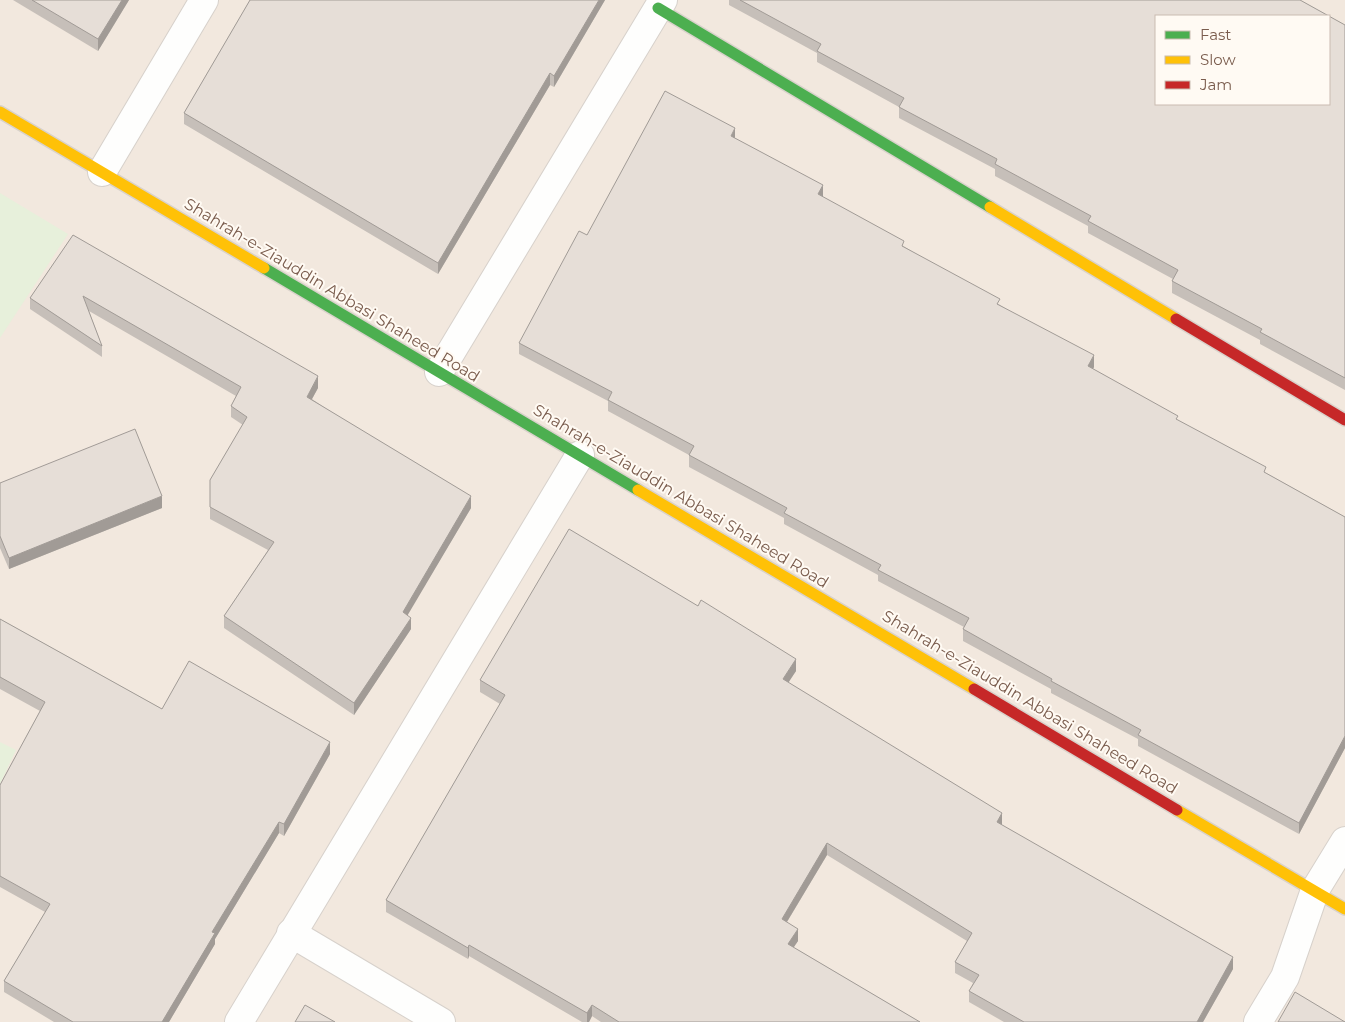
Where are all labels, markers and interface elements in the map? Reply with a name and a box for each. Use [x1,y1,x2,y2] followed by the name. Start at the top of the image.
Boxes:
[1155,15,1330,105] legend
[1200,25,1231,44] text: Fast
[1200,50,1236,69] text: Slow
[1199,75,1232,94] text: Jam
[181,194,483,386] street label: Shahrah-e-Ziauddin Abbasi Shaheed Road
[530,400,832,592] street label: Shahrah-e-Ziauddin Abbasi Shaheed Road
[879,606,1181,798] street label: Shahrah-e-Ziauddin Abbasi Shaheed Road

